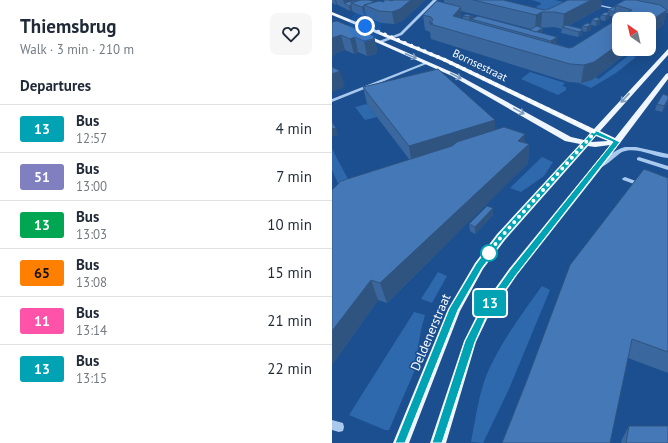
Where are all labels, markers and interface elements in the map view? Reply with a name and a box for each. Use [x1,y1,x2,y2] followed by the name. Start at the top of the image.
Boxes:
[612,12,656,56] north arrow
[612,12,656,56] map controls
[270,13,312,55] button: heart
[20,14,116,38] text: Thiemsbrug
[355,16,375,36] your location
[20,41,134,58] text: Walk · 3 min · 210 m
[450,46,510,84] street label: Bornsestraat
[404,52,416,60] one-way arrow
[450,73,462,81] one-way arrow
[20,76,91,95] text: Departures
[620,93,630,103] one-way arrow
[513,108,525,116] one-way arrow
[76,111,99,130] text: Bus
[275,119,312,138] text: 4 min
[34,120,50,138] text: 13
[76,130,107,147] text: 12:57
[76,159,99,178] text: Bus
[276,167,312,186] text: 7 min
[34,168,50,186] text: 51
[76,178,107,195] text: 13:00
[76,207,99,226] text: Bus
[267,215,312,234] text: 10 min
[34,216,50,234] text: 13
[76,226,107,243] text: 13:03
[480,244,498,262] unlabelled marker
[76,255,99,274] text: Bus
[267,263,312,282] text: 15 min
[34,264,50,282] text: 65
[76,274,107,291] text: 13:08
[407,290,455,373] street label: Deldenerstraat
[472,290,508,316] line badge: 13
[482,294,498,312] text: 13
[76,303,99,322] text: Bus
[267,311,312,330] text: 21 min
[34,312,50,330] text: 11
[76,322,107,339] text: 13:14
[76,351,99,370] text: Bus
[267,359,312,378] text: 22 min
[34,360,50,378] text: 13
[76,370,107,387] text: 13:15

